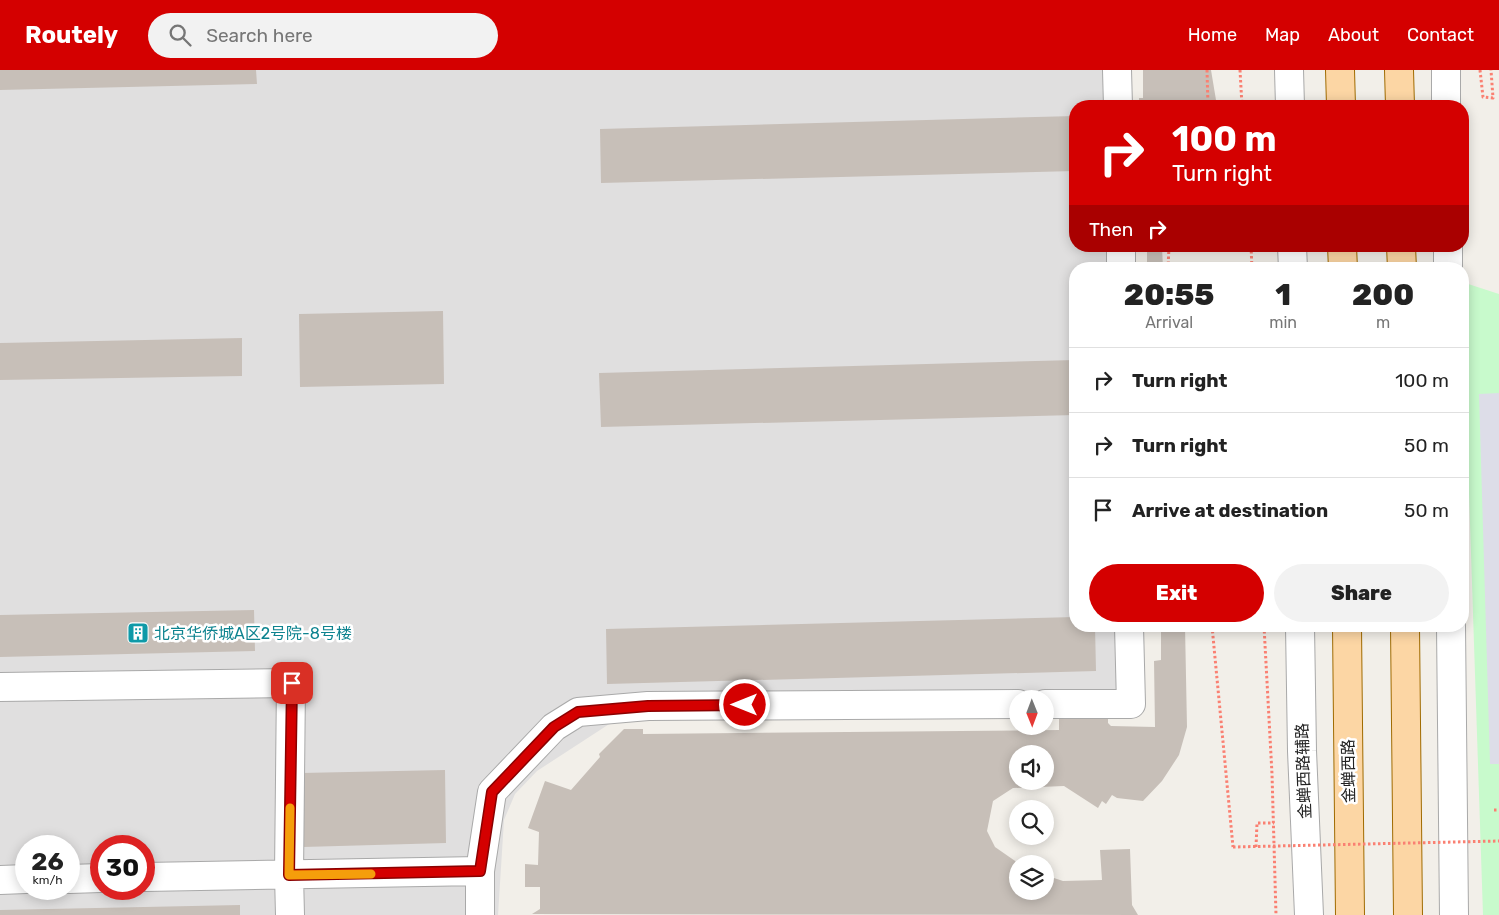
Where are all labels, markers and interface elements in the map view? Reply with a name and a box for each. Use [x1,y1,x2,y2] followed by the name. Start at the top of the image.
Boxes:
[148,13,498,58] search box
[25,21,118,49] text: Routely
[166,21,194,49] icon: search
[206,24,313,47] text: Search here
[1188,24,1237,46] text: Home
[1265,24,1300,46] text: Map
[1328,24,1379,46] text: About
[1407,24,1474,46] text: Contact
[1172,118,1277,160] text: 100 m
[1089,120,1154,185] icon: right
[1172,160,1272,187] text: Turn right
[1143,215,1171,243] icon: right
[1089,218,1133,241] text: Then
[1124,277,1214,313] text: 20:55
[1275,277,1291,313] text: 1
[1352,277,1414,313] text: 200
[1145,313,1193,332] text: Arrival
[1269,313,1297,332] text: min
[1376,313,1390,332] text: m
[1089,366,1117,394] icon: right
[1132,369,1227,392] text: Turn right
[1395,369,1449,392] text: 100 m
[1089,431,1117,459] icon: right
[1132,434,1227,457] text: Turn right
[1404,434,1449,457] text: 50 m
[1089,496,1117,524] icon: arrive
[1132,499,1328,522] text: Arrive at destination
[1404,499,1449,522] text: 50 m
[1089,564,1264,622] button: Exit
[1274,564,1449,622] button: Share
[126,621,150,645] building icon: 北京华侨城A区2号院-8号楼
[154,624,352,643] place label: 北京华侨城A区2号院-8号楼
[271,662,313,704] pin
[278,669,306,697] icon: arrive
[718,678,770,730] position arrow
[1009,690,1054,735] north arrow
[1009,690,1054,900] map controls
[1292,723,1315,819] street label: 金蝉西路辅路
[1338,739,1359,803] street label: 金蝉西路
[1009,745,1054,790] button: sound
[1009,800,1054,845] button: search
[90,835,155,900] speed limit sign: 30
[31,847,64,876] text: 26
[1009,855,1054,900] button: layers
[33,873,62,887] text: km/h

